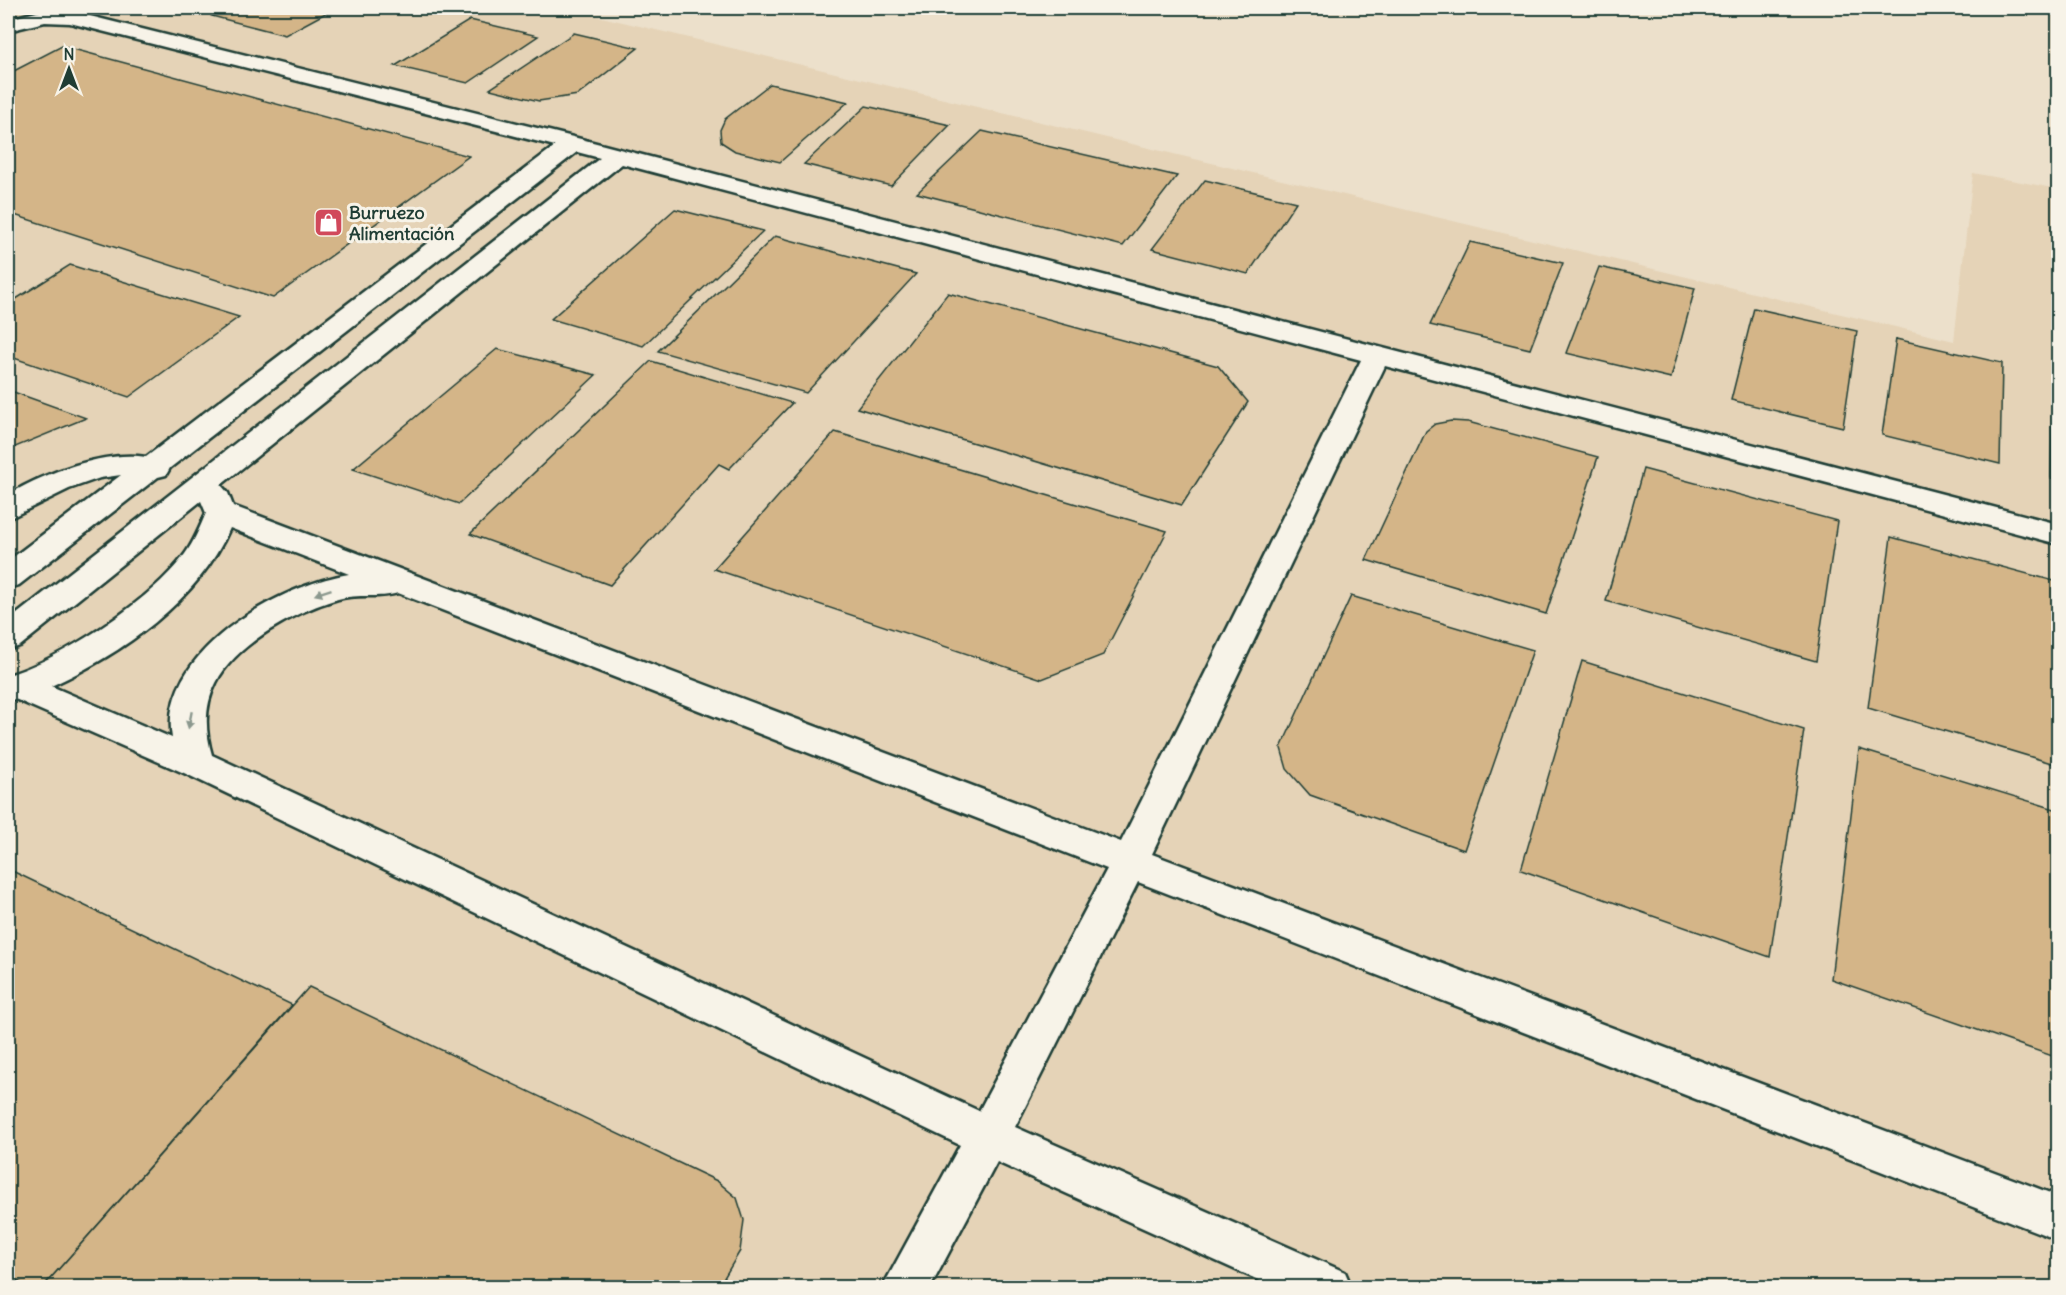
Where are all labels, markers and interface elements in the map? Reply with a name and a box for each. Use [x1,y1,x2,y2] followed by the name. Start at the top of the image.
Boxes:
[39,39,99,99] north arrow
[63,44,75,64] text: N
[349,201,455,245] place label: Burruezo Alimentación
[312,207,344,239] shop icon: Burruezo Alimentación
[314,588,332,598] one-way arrow
[185,711,194,730] one-way arrow

